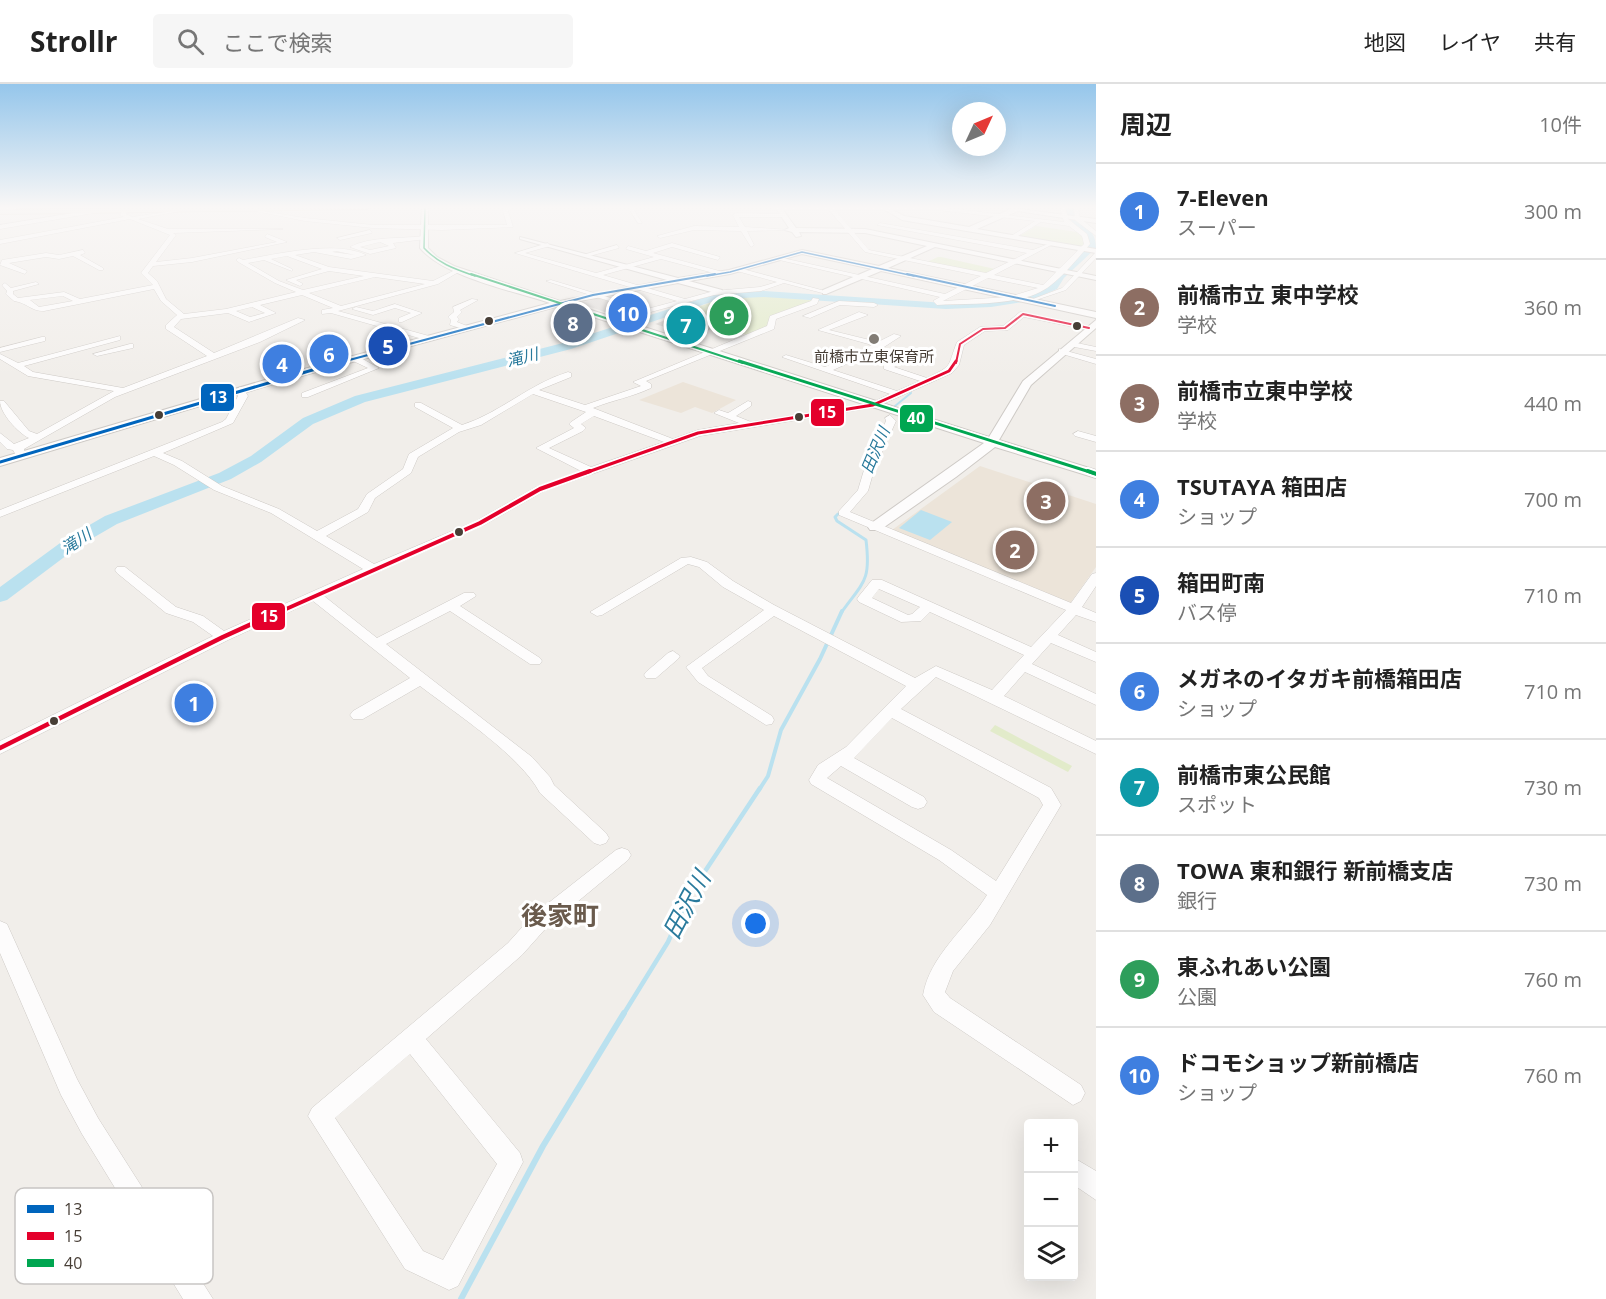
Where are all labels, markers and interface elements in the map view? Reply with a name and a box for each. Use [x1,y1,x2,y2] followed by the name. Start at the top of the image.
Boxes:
[153,14,573,68] search box
[30,22,117,60] text: Strollr
[174,25,207,58] icon: search
[222,27,332,57] text: ここで検索
[1364,28,1406,56] text: 地図
[1439,28,1501,56] text: レイヤ
[1534,28,1576,56] text: 共有
[952,102,1006,156] north arrow
[1120,106,1172,142] text: 周辺
[1539,111,1582,138] text: 10件
[1177,182,1269,212] text: 7-Eleven
[1134,198,1145,225] text: 1
[1524,198,1582,225] text: 300 m
[1177,214,1257,241] text: スーパー
[1177,279,1359,309] text: 前橋市立 東中学校
[608,290,648,336] pin: 10
[710,294,748,338] pin: 9
[1134,294,1145,321] text: 2
[1524,294,1582,321] text: 360 m
[554,300,592,346] pin: 8
[666,302,706,348] pin: 7
[1177,311,1217,338] text: 学校
[483,315,495,327] unlabelled marker
[1071,320,1083,332] unlabelled marker
[368,324,408,368] pin: 5
[310,332,348,376] pin: 6
[867,332,881,346] marker: 前橋市立東保育所
[262,342,302,386] pin: 4
[504,342,542,372] water label: 滝川
[814,346,934,366] place label: 前橋市立東保育所
[1177,375,1353,405] text: 前橋市立東中学校
[200,383,235,412] line badge: 13
[209,386,227,408] text: 13
[1134,390,1145,417] text: 3
[1524,390,1582,417] text: 440 m
[810,398,845,427] line badge: 15
[818,401,836,423] text: 15
[899,404,934,433] line badge: 40
[907,407,925,429] text: 40
[1177,407,1217,434] text: 学校
[153,409,165,421] unlabelled marker
[793,411,805,423] unlabelled marker
[855,422,895,476] water label: 田沢川
[1177,471,1347,501] text: TSUTAYA 箱田店
[1026,478,1066,524] pin: 3
[1134,486,1145,513] text: 4
[1524,486,1582,513] text: 700 m
[1177,503,1257,530] text: ショップ
[57,522,97,559] water label: 滝川
[453,526,465,538] unlabelled marker
[996,528,1034,572] pin: 2
[1177,567,1265,597] text: 箱田町南
[1134,582,1145,609] text: 5
[1524,582,1582,609] text: 710 m
[1177,599,1237,626] text: バス停
[251,602,286,631] line badge: 15
[260,605,278,627] text: 15
[1177,663,1462,693] text: メガネのイタガキ前橋箱田店
[1134,678,1145,705] text: 6
[1524,678,1582,705] text: 710 m
[174,680,214,726] pin: 1
[1177,695,1257,722] text: ショップ
[48,715,60,727] unlabelled marker
[1177,759,1331,789] text: 前橋市東公民館
[1134,774,1145,801] text: 7
[1524,774,1582,801] text: 730 m
[1177,791,1257,818] text: スポット
[1177,855,1453,885] text: TOWA 東和銀行 新前橋支店
[654,862,719,944] water label: 田沢川
[1134,870,1145,897] text: 8
[1524,870,1582,897] text: 730 m
[1177,887,1217,914] text: 銀行
[521,897,599,933] district label: 後家町
[741,909,770,938] your location
[1177,951,1331,981] text: 東ふれあい公園
[1134,966,1145,993] text: 9
[1524,966,1582,993] text: 760 m
[1177,983,1217,1010] text: 公園
[1177,1047,1419,1077] text: ドコモショップ新前橋店
[1128,1062,1151,1089] text: 10
[1524,1062,1582,1089] text: 760 m
[1177,1079,1257,1106] text: ショップ
[1024,1119,1078,1281] map controls
[1024,1119,1078,1173] button: +
[1024,1173,1078,1227] button: −
[15,1188,213,1284] legend
[64,1198,82,1220] text: 13
[64,1225,82,1247] text: 15
[1024,1227,1078,1281] button: layers
[64,1252,82,1274] text: 40

